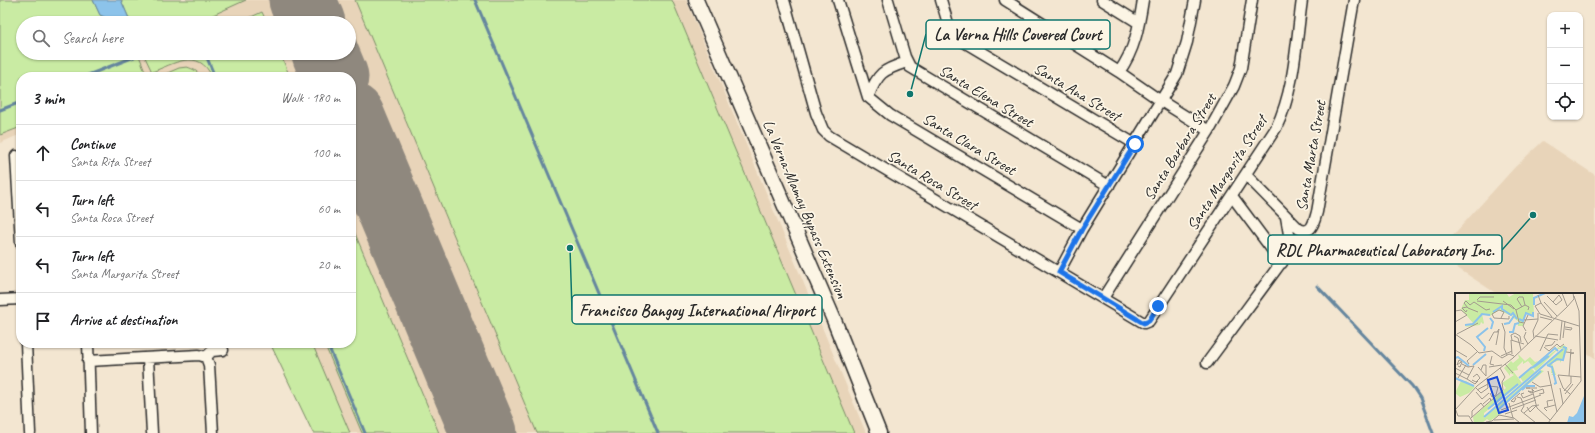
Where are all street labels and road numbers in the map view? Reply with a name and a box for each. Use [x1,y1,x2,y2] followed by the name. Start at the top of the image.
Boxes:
[1030,58,1126,127] street label: Santa Ana Street
[935,60,1038,133] street label: Santa Elena Street
[1139,88,1222,204] street label: Santa Barbara Street
[1291,98,1331,213] street label: Santa Marta Street
[919,108,1021,181] street label: Santa Clara Street
[1182,109,1273,234] street label: Santa Margarita Street
[758,117,852,302] street label: La Verna-Mamay Bypass Extension
[883,145,983,216] street label: Santa Rosa Street

